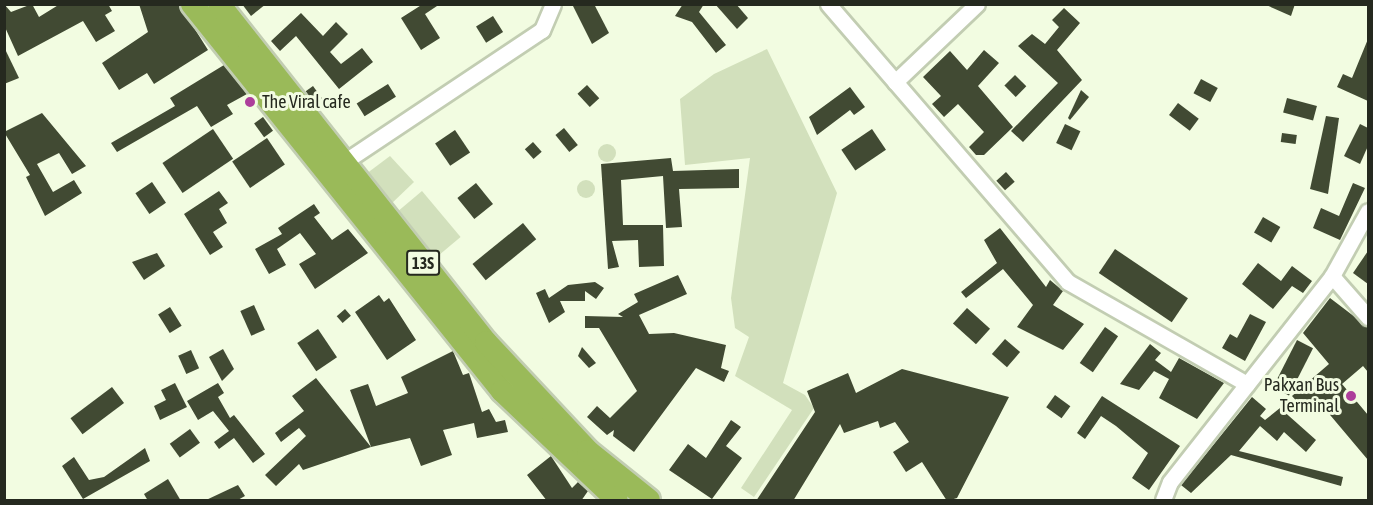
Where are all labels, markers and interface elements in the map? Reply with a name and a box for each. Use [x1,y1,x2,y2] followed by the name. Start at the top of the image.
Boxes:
[262,91,351,113] place label: The Viral cafe
[243,95,257,109] marker: The Viral cafe
[405,250,441,276] road number: 13S
[1264,375,1339,418] place label: Pakxan Bus Terminal
[1344,389,1358,403] marker: Pakxan Bus Terminal

